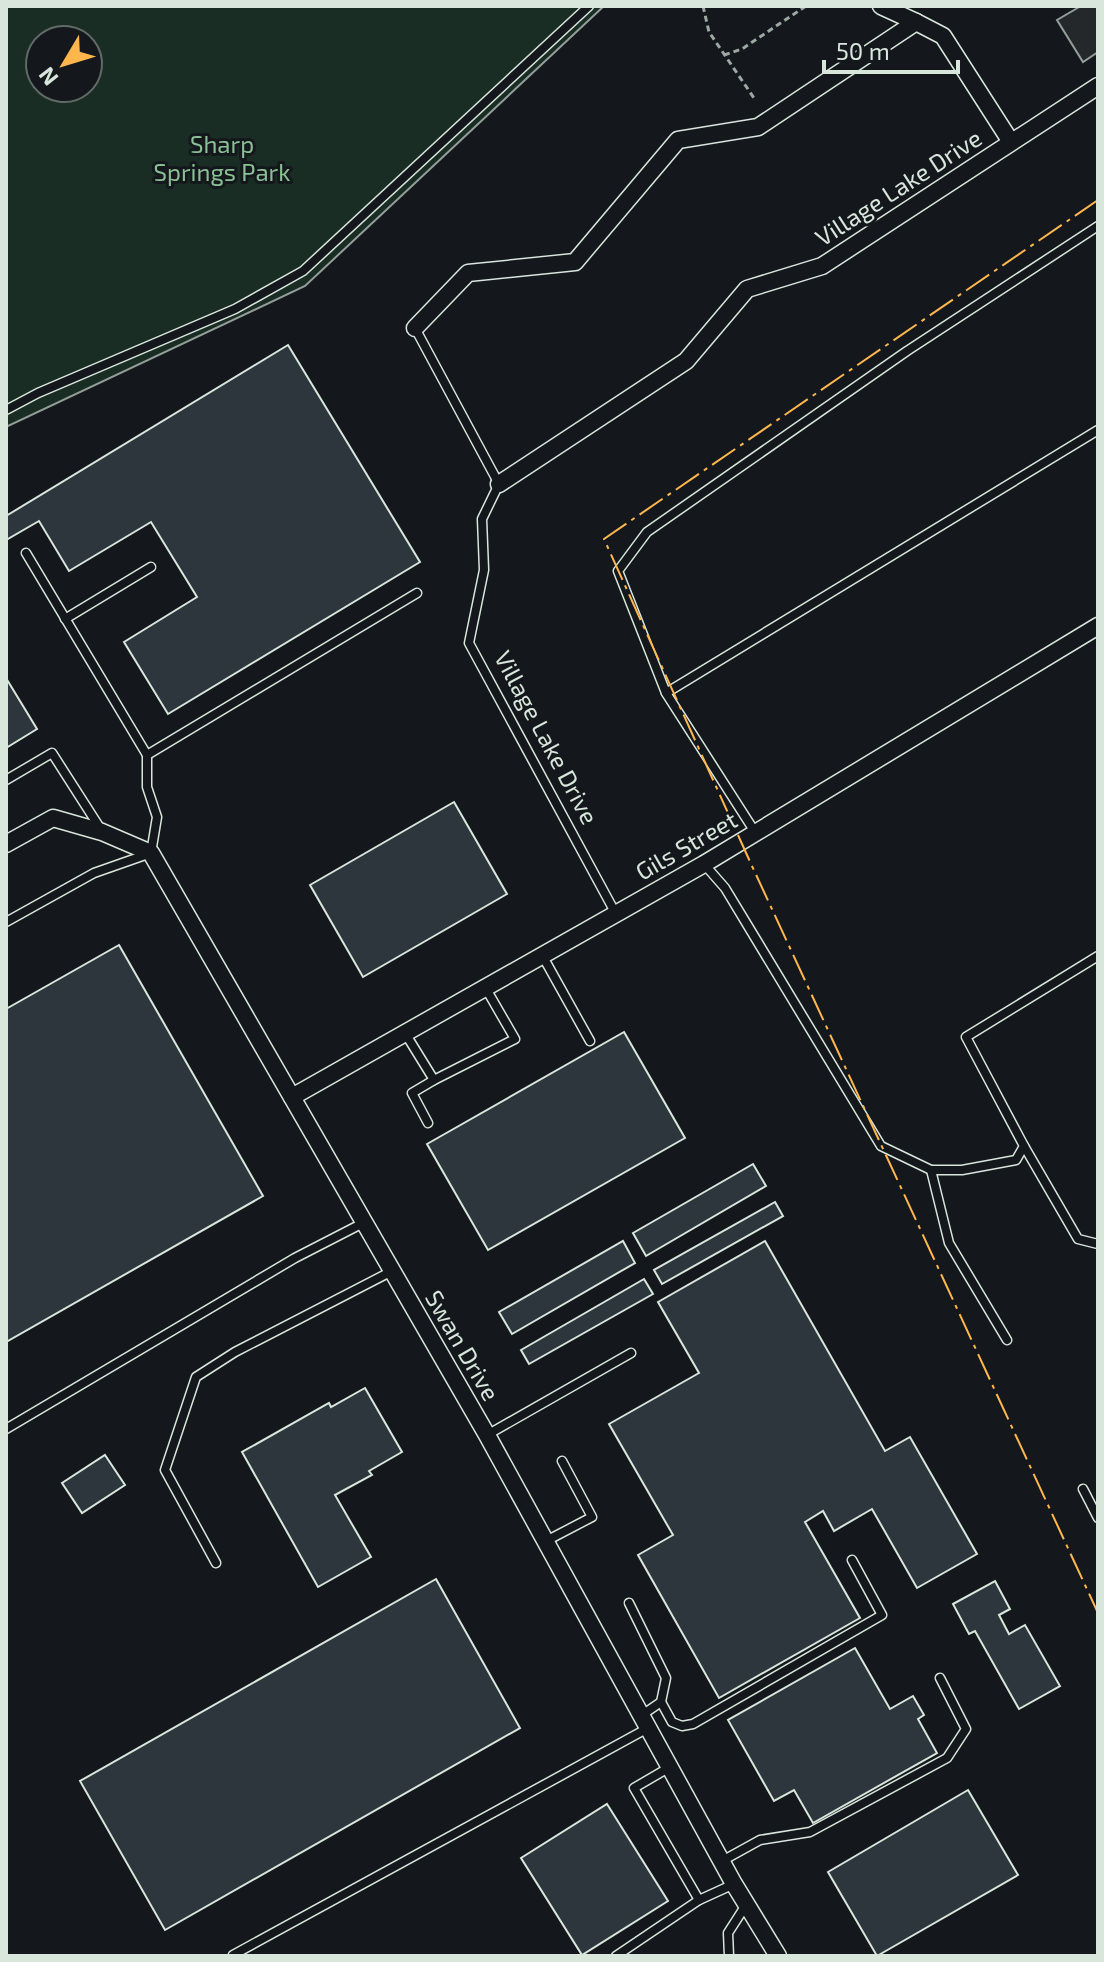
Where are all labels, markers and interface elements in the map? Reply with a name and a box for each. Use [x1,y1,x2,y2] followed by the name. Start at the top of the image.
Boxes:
[24,24,104,104] north arrow
[824,24,958,74] scale bar
[836,36,890,65] text: 50 m
[32,63,63,91] text: N
[810,123,986,251] street label: Village Lake Drive
[154,129,290,186] park label: Sharp Springs Park
[489,645,605,829] street label: Village Lake Drive
[630,804,742,886] street label: Gils Street
[420,1285,506,1405] street label: Swan Drive

